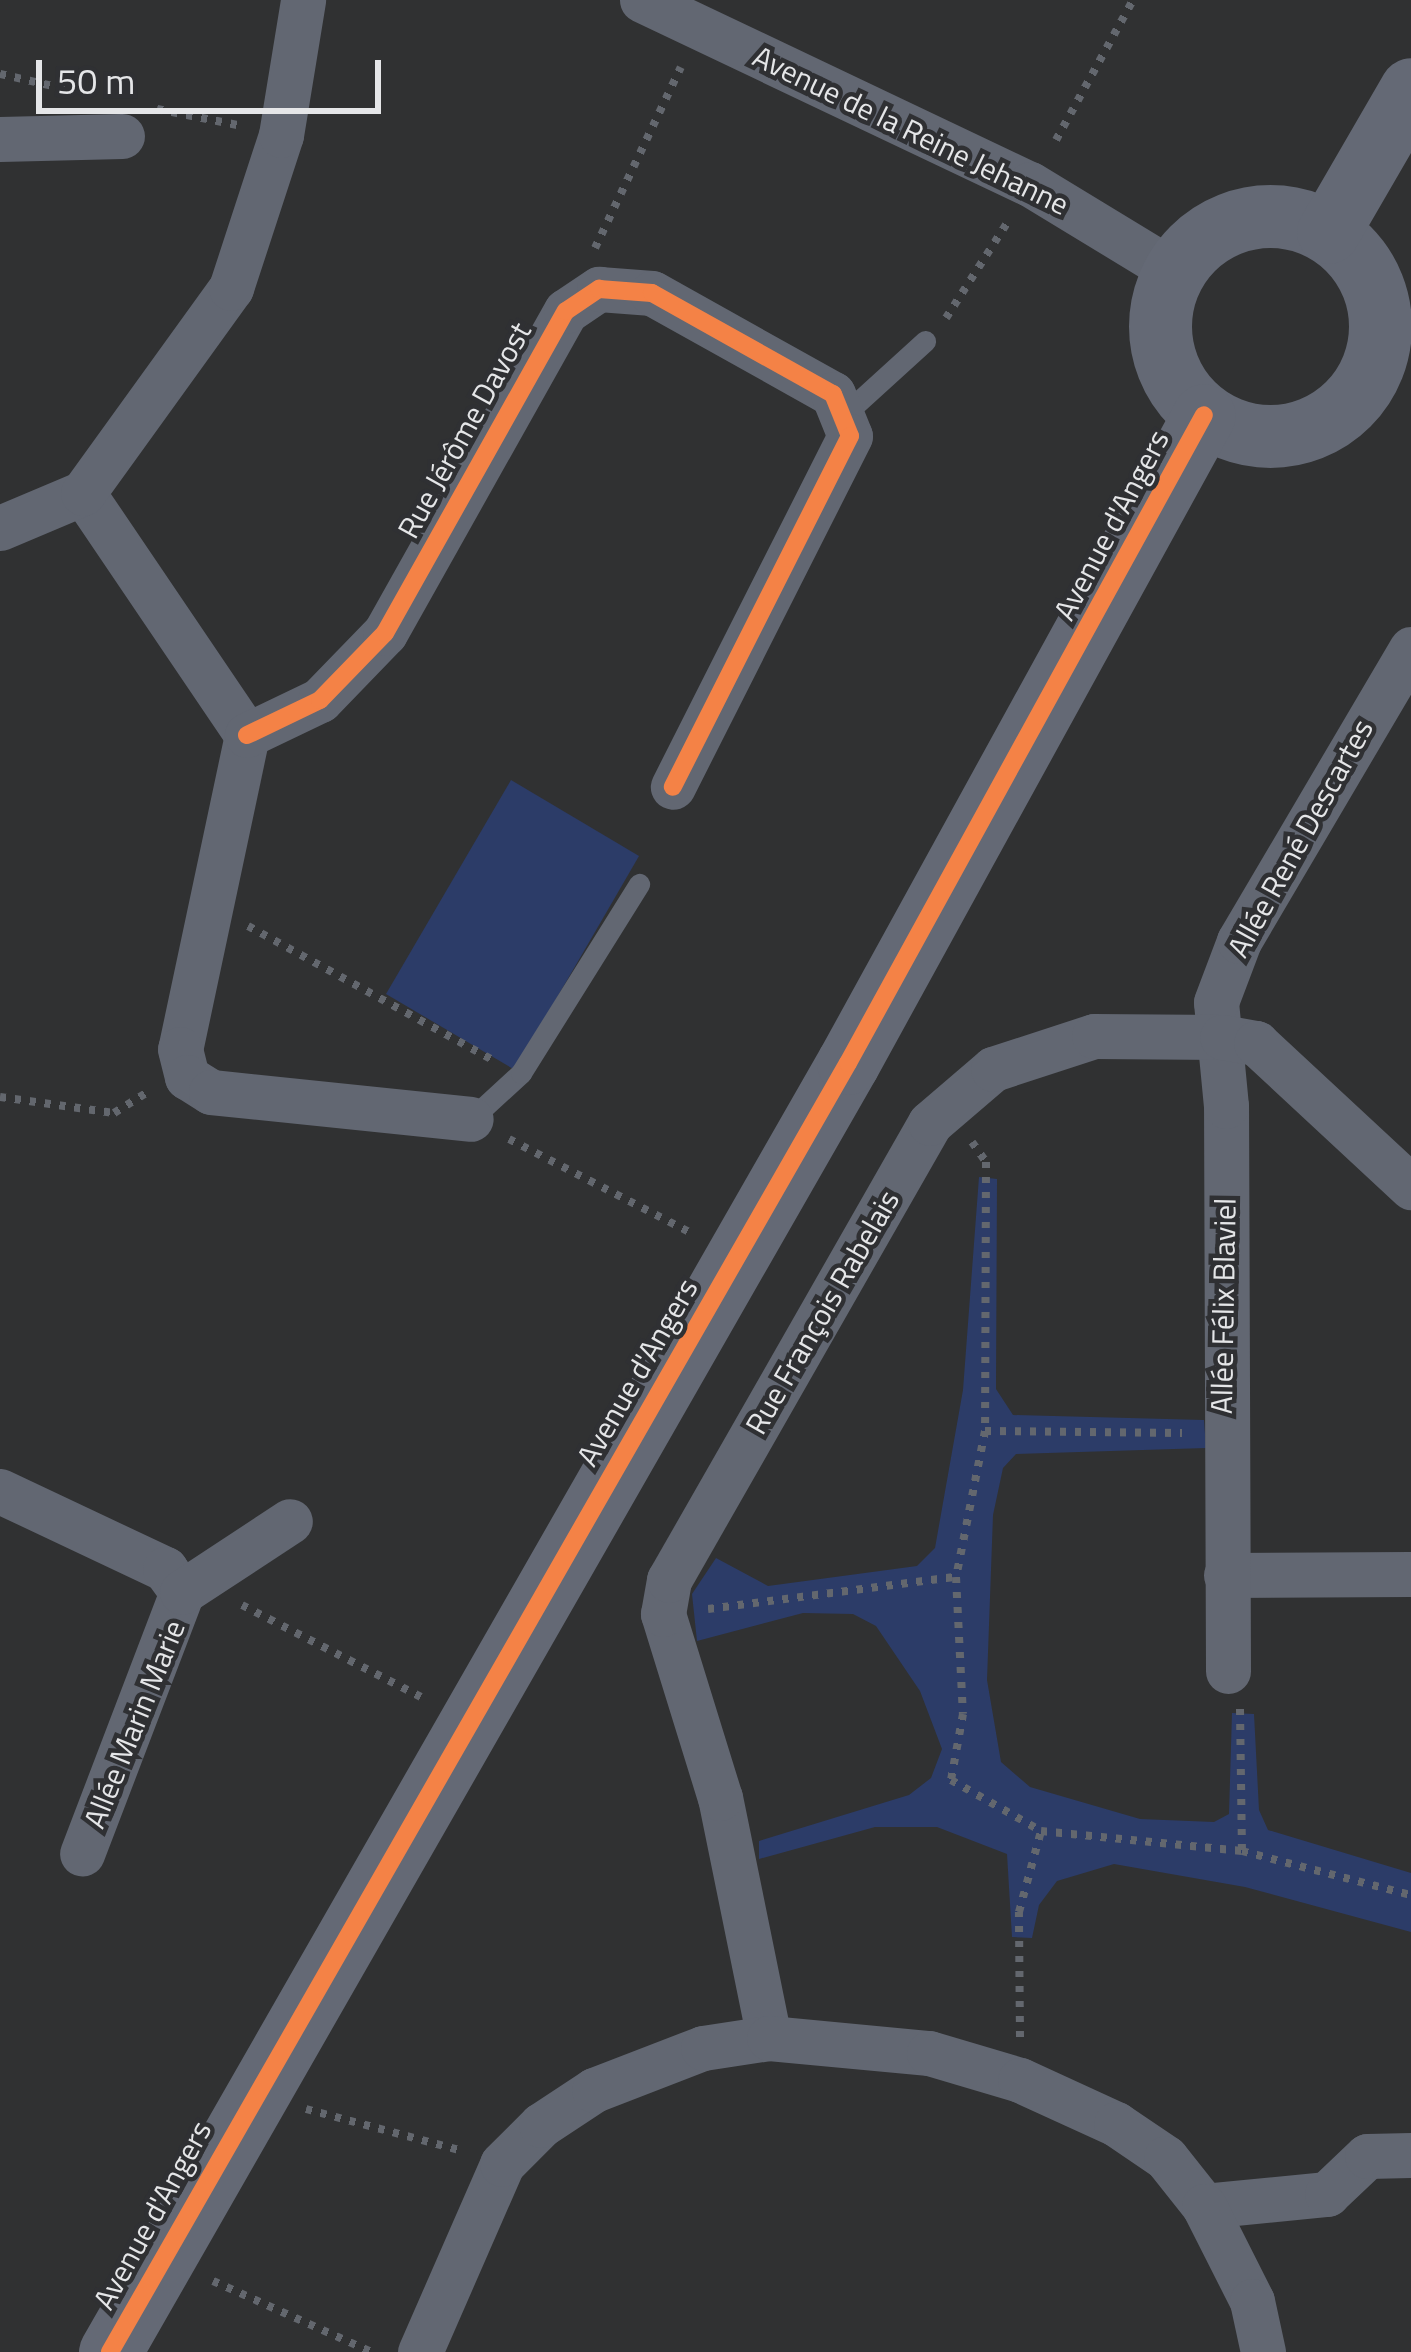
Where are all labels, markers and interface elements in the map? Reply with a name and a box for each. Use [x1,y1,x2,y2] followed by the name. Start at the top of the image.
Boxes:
[42,36,387,110] scale bar
[747,38,1075,222] street label: Avenue de la Reine Jehanne
[57,53,135,108] text: 50 m
[390,316,538,544] street label: Rue Jérôme Davost
[1046,424,1176,626] street label: Avenue d'Angers
[1220,713,1380,963] street label: Allée René Descartes
[738,1184,906,1440] street label: Rue François Rabelais
[1203,1198,1243,1414] street label: Allée Félix Blaviel
[569,1272,705,1472] street label: Avenue d'Angers
[76,1615,192,1833] street label: Allée Marin Marie
[85,2114,219,2316] street label: Avenue d'Angers

